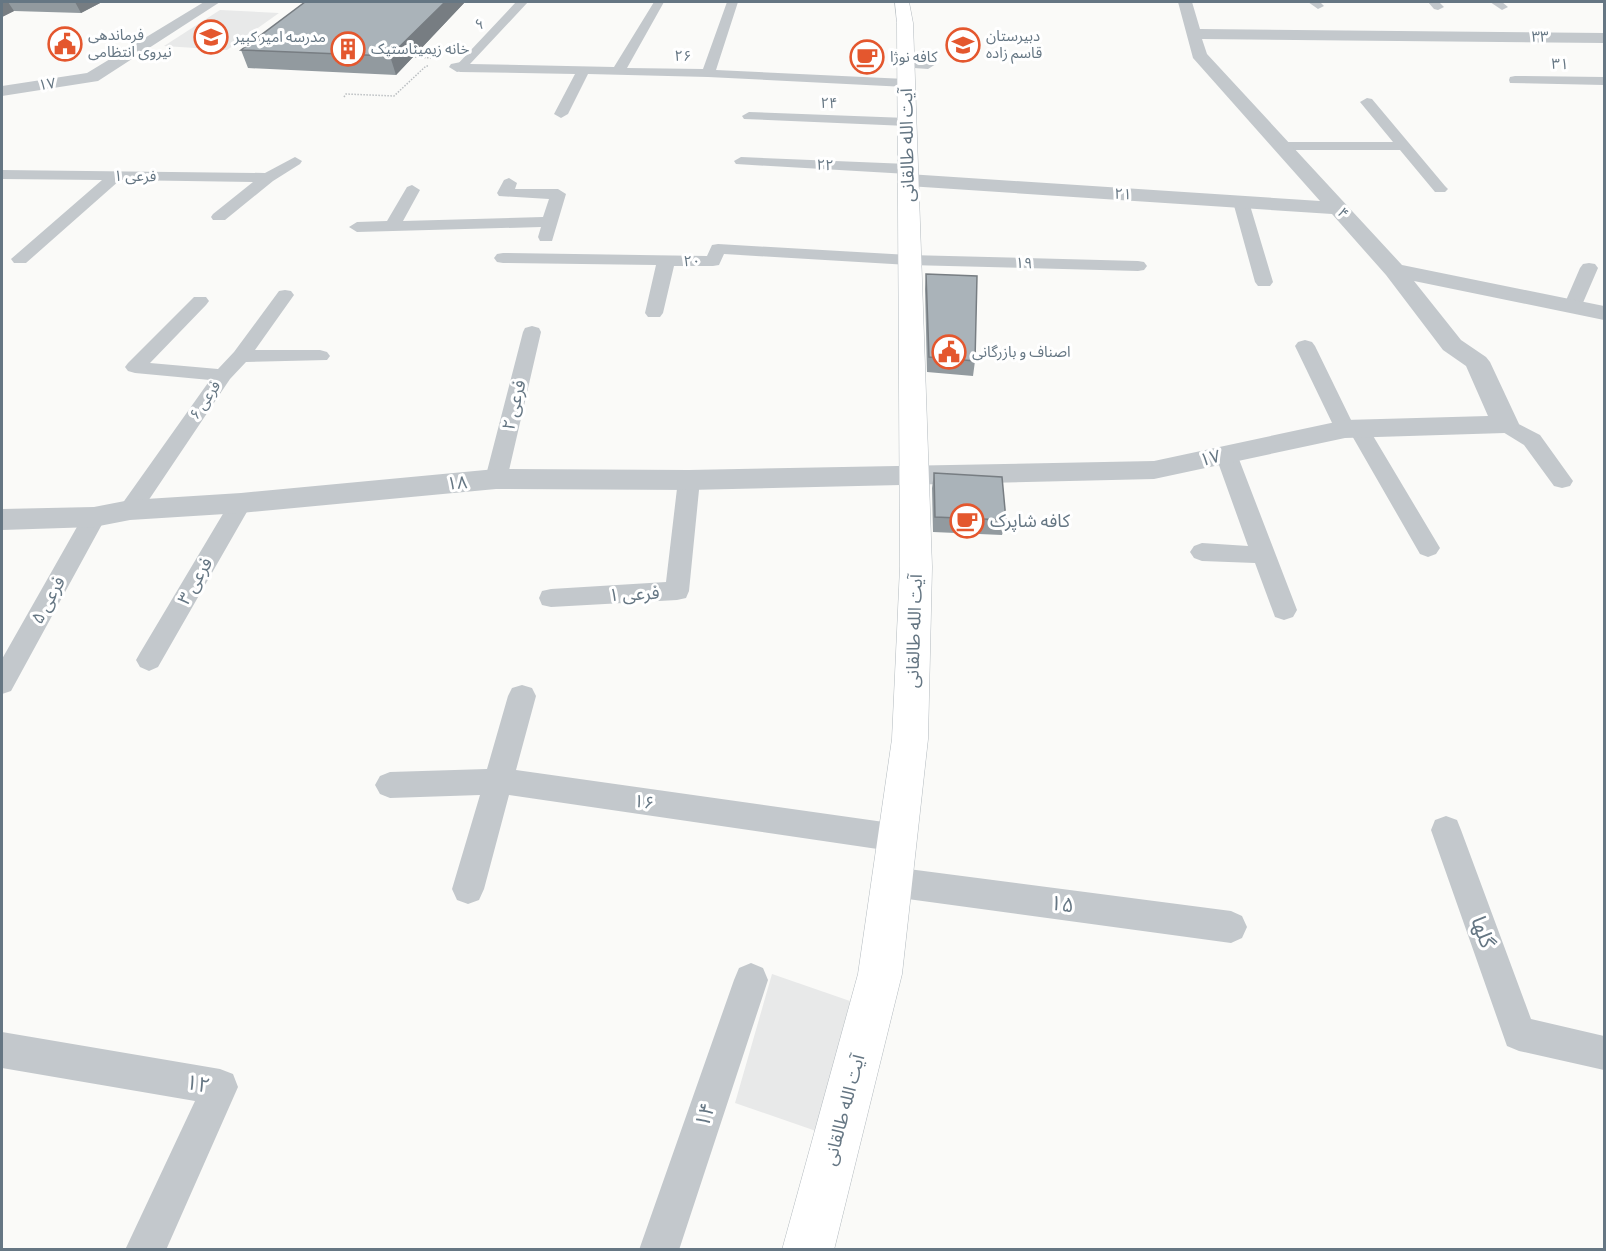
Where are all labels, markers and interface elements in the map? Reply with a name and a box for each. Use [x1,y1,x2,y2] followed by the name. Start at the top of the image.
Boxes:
[470,14,491,35] street label: ۶
[193,19,229,55] school or university icon: مدرسه امیر کبیر
[88,25,172,63] place label: فرماندهی نیروی انتظامی
[47,26,83,62] public building icon: فرماندهی نیروی انتظامی
[986,26,1042,64] place label: دبیرستان قاسم زاده
[233,27,326,48] place label: مدرسه امیر کبیر
[945,27,981,63] school or university icon: دبیرستان قاسم زاده
[1531,27,1549,48] street label: ۳۳
[330,31,366,67] building icon: خانه زیمیناستیک
[371,39,470,60] place label: خانه زیمیناستیک
[849,39,885,75] cafe icon: کافه نوژا
[674,46,692,67] street label: ۲۶
[890,47,938,68] place label: کافه نوژا
[1551,54,1569,75] street label: ۳۱
[37,73,58,96] street label: ۱۷
[894,87,921,202] street label: آیت الله طالقانی
[820,93,838,114] street label: ۲۴
[816,155,834,176] street label: ۲۲
[114,166,157,187] street label: فرعی ۱
[1114,183,1132,206] street label: ۲۱
[1332,203,1353,224] street label: ۴
[683,251,701,272] street label: ۲۰
[1015,253,1033,274] street label: ۱۹
[931,334,967,370] public building icon: اصناف و بازرگانی
[972,342,1071,363] place label: اصناف و بازرگانی
[185,377,226,424] street label: فرعی ۶
[496,377,533,433] street label: فرعی ۲
[1197,444,1223,473] street label: ۱۷
[446,470,468,497] street label: ۱۸
[949,503,985,539] cafe icon: کافه شاپرک
[990,509,1071,534] place label: کافه شاپرک
[172,553,219,610] street label: فرعی ۳
[25,572,72,629] street label: فرعی ۵
[900,573,929,688] street label: آیت الله طالقانی
[608,581,660,608] street label: فرعی ۱
[632,789,656,816] street label: ۱۶
[1048,887,1076,921] street label: ۱۵
[1463,912,1503,952] street label: گلها
[818,1051,871,1168] street label: آیت الله طالقانی
[183,1067,213,1101] street label: ۱۲
[687,1099,723,1131] street label: ۱۴

